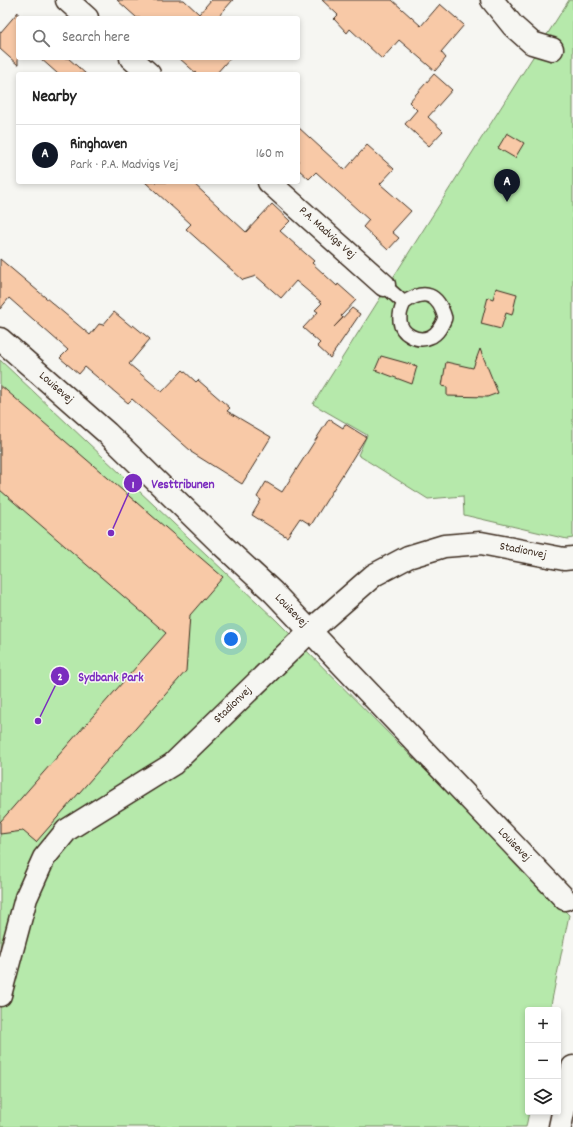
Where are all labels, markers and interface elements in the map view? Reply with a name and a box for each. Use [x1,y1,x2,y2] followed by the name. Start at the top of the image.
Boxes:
[16,16,300,60] search box
[30,27,52,49] icon: search
[62,27,130,49] text: Search here
[32,86,76,110] text: Nearby
[70,134,127,156] text: Ringhaven
[41,145,49,164] text: A
[256,145,284,164] text: 160 m
[70,156,179,175] text: Park · P.A. Madvigs Vej
[494,169,520,202] pin: A
[295,203,359,263] street label: P.A. Madvigs Vej
[35,368,77,408] street label: Louisevej
[123,471,223,496] callout: Vesttribunen
[151,476,215,495] text: Vesttribunen
[132,477,135,494] text: 1
[498,538,548,564] street label: Stadionvej
[271,590,311,632] street label: Louisevej
[221,629,241,649] your location
[50,664,151,689] callout: Sydbank Park
[57,669,63,686] text: 2
[78,669,144,688] text: Sydbank Park
[210,682,256,728] street label: Stadionvej
[494,824,534,866] street label: Louisevej
[525,1007,561,1115] map controls
[525,1007,561,1043] button: +
[525,1043,561,1079] button: −
[525,1079,561,1115] button: layers

